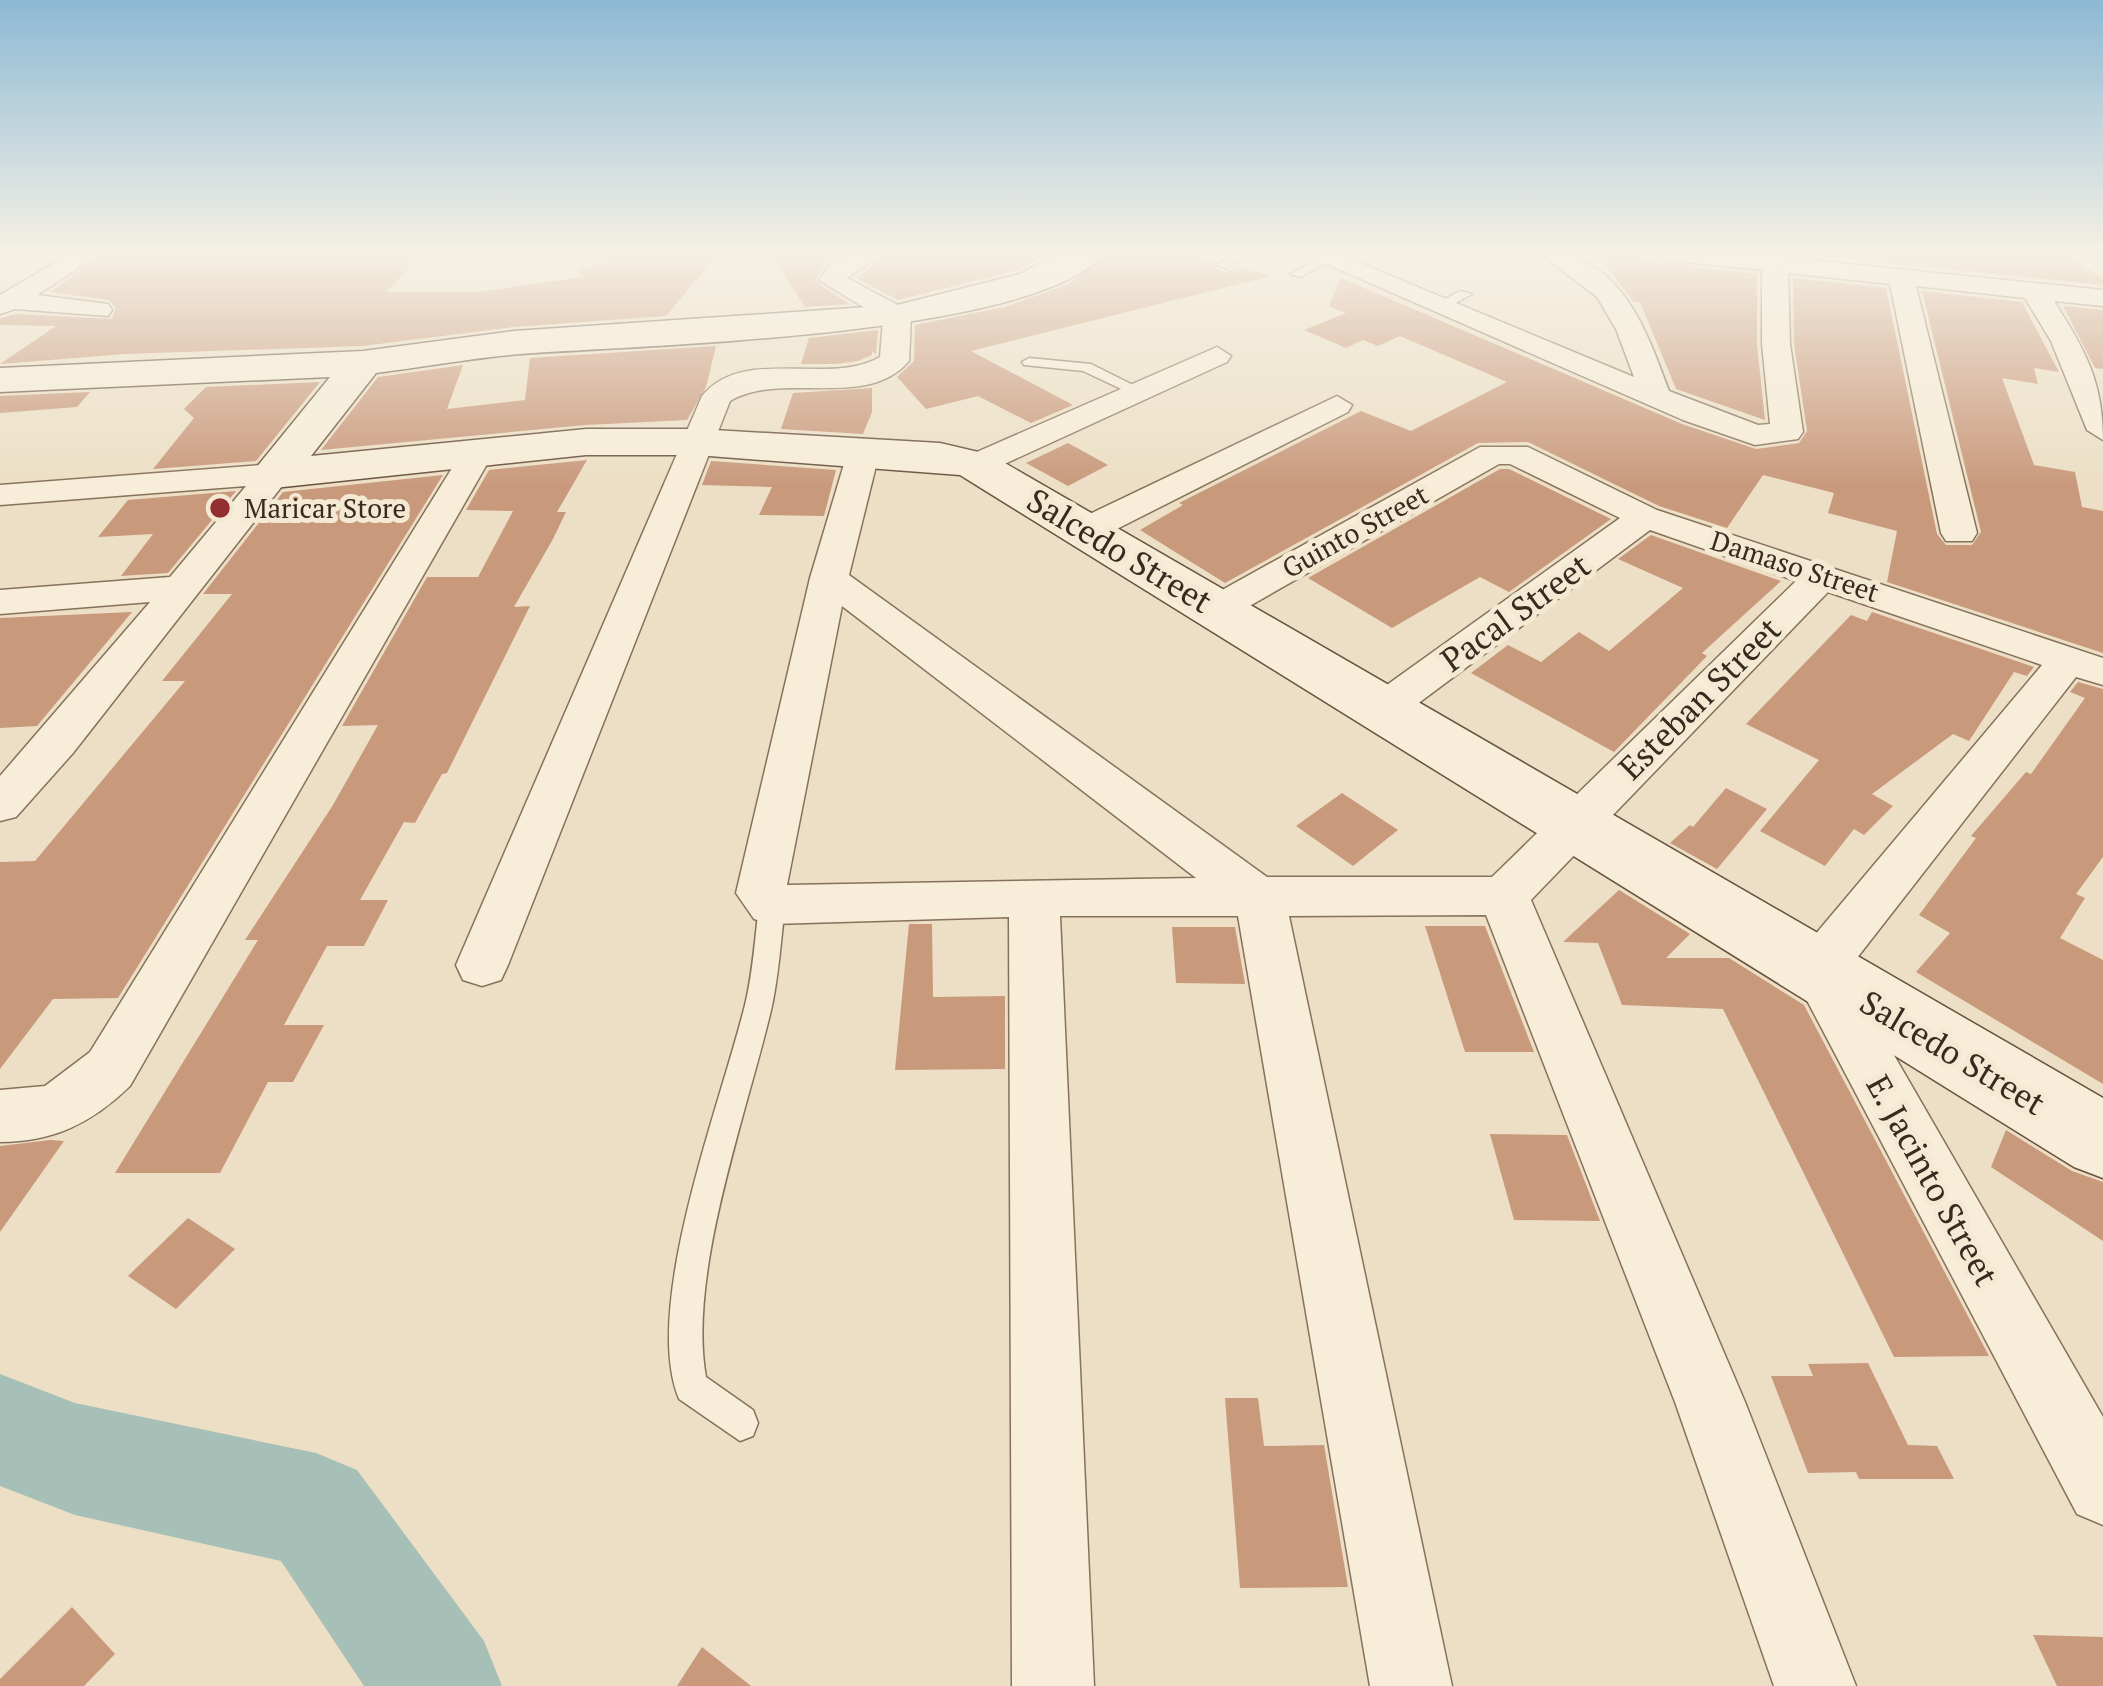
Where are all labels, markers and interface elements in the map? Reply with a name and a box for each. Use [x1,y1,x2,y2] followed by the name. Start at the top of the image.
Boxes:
[1276,476,1434,586] street label: Guinto Street
[1020,478,1220,622] street label: Salcedo Street
[244,490,406,526] place label: Maricar Store
[207,495,233,521] marker: Maricar Store
[1706,522,1884,610] street label: Damaso Street
[1432,543,1598,681] street label: Pacal Street
[1609,608,1789,788] street label: Esteban Street
[1853,980,2053,1124] street label: Salcedo Street
[1857,1067,2009,1293] street label: E. Jacinto Street

